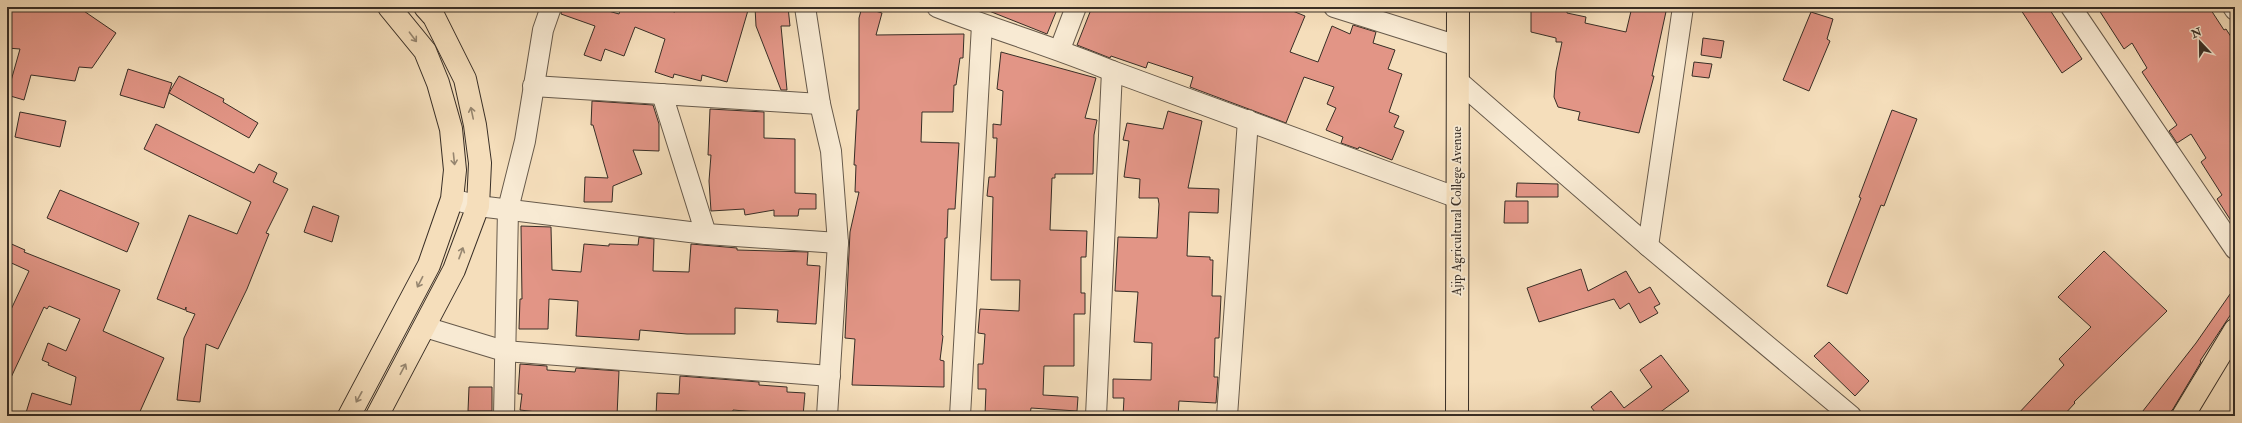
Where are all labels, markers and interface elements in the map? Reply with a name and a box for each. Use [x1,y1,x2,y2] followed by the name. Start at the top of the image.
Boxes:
[2180,22,2220,62] north arrow
[2189,25,2205,41] text: N
[409,31,418,42] one-way arrow
[468,107,476,120] one-way arrow
[1449,126,1466,297] street label: Ajip Agricultural College Avenue
[450,152,457,165] one-way arrow
[457,248,465,260] one-way arrow
[416,276,423,288] one-way arrow
[399,364,407,376] one-way arrow
[355,391,363,403] one-way arrow

